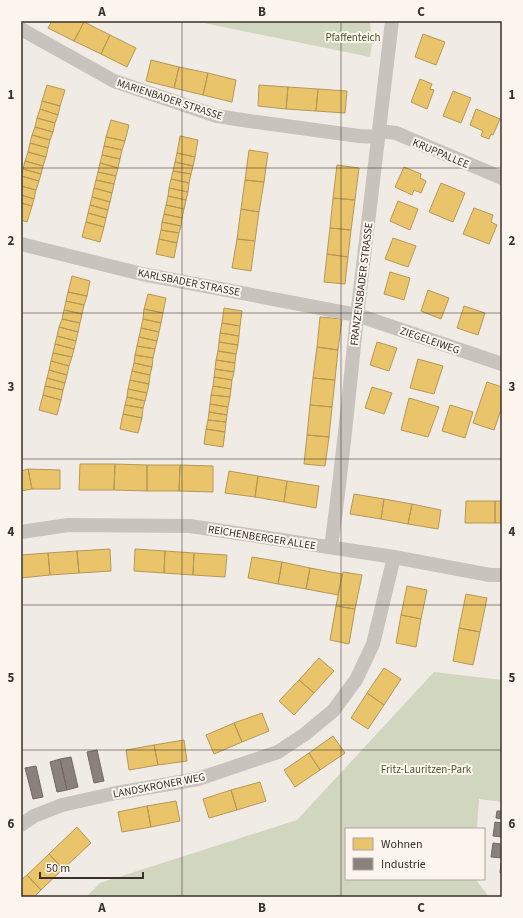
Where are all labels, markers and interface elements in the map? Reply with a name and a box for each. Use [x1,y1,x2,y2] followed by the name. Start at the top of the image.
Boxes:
[97,3,106,21] text: A
[258,3,266,21] text: B
[417,3,425,21] text: C
[325,30,381,45] park label: Pfaffenteich
[115,75,225,124] street label: MARIENBADER STRASSE
[8,86,15,104] text: 1
[509,86,516,104] text: 1
[410,135,471,172] street label: KRUPPALLEE
[346,221,377,347] street label: FRANZENSBADER STRASSE
[8,232,15,250] text: 2
[509,232,516,250] text: 2
[136,265,242,300] street label: KARLSBADER STRASSE
[398,323,462,358] street label: ZIEGELEIWEG
[8,378,15,396] text: 3
[509,378,516,396] text: 3
[207,522,317,553] street label: REICHENBERGER ALLEE
[8,523,15,541] text: 4
[509,523,516,541] text: 4
[8,669,15,687] text: 5
[509,669,516,687] text: 5
[381,762,472,777] park label: Fritz-Lauritzen-Park
[112,769,207,802] street label: LANDSKRONER WEG
[8,815,15,833] text: 6
[509,815,516,833] text: 6
[345,828,485,880] legend
[381,836,423,853] text: Wohnen
[40,854,143,880] scale bar
[381,856,426,873] text: Industrie
[46,860,70,877] text: 50 m
[97,899,106,917] text: A
[258,899,266,917] text: B
[417,899,425,917] text: C

